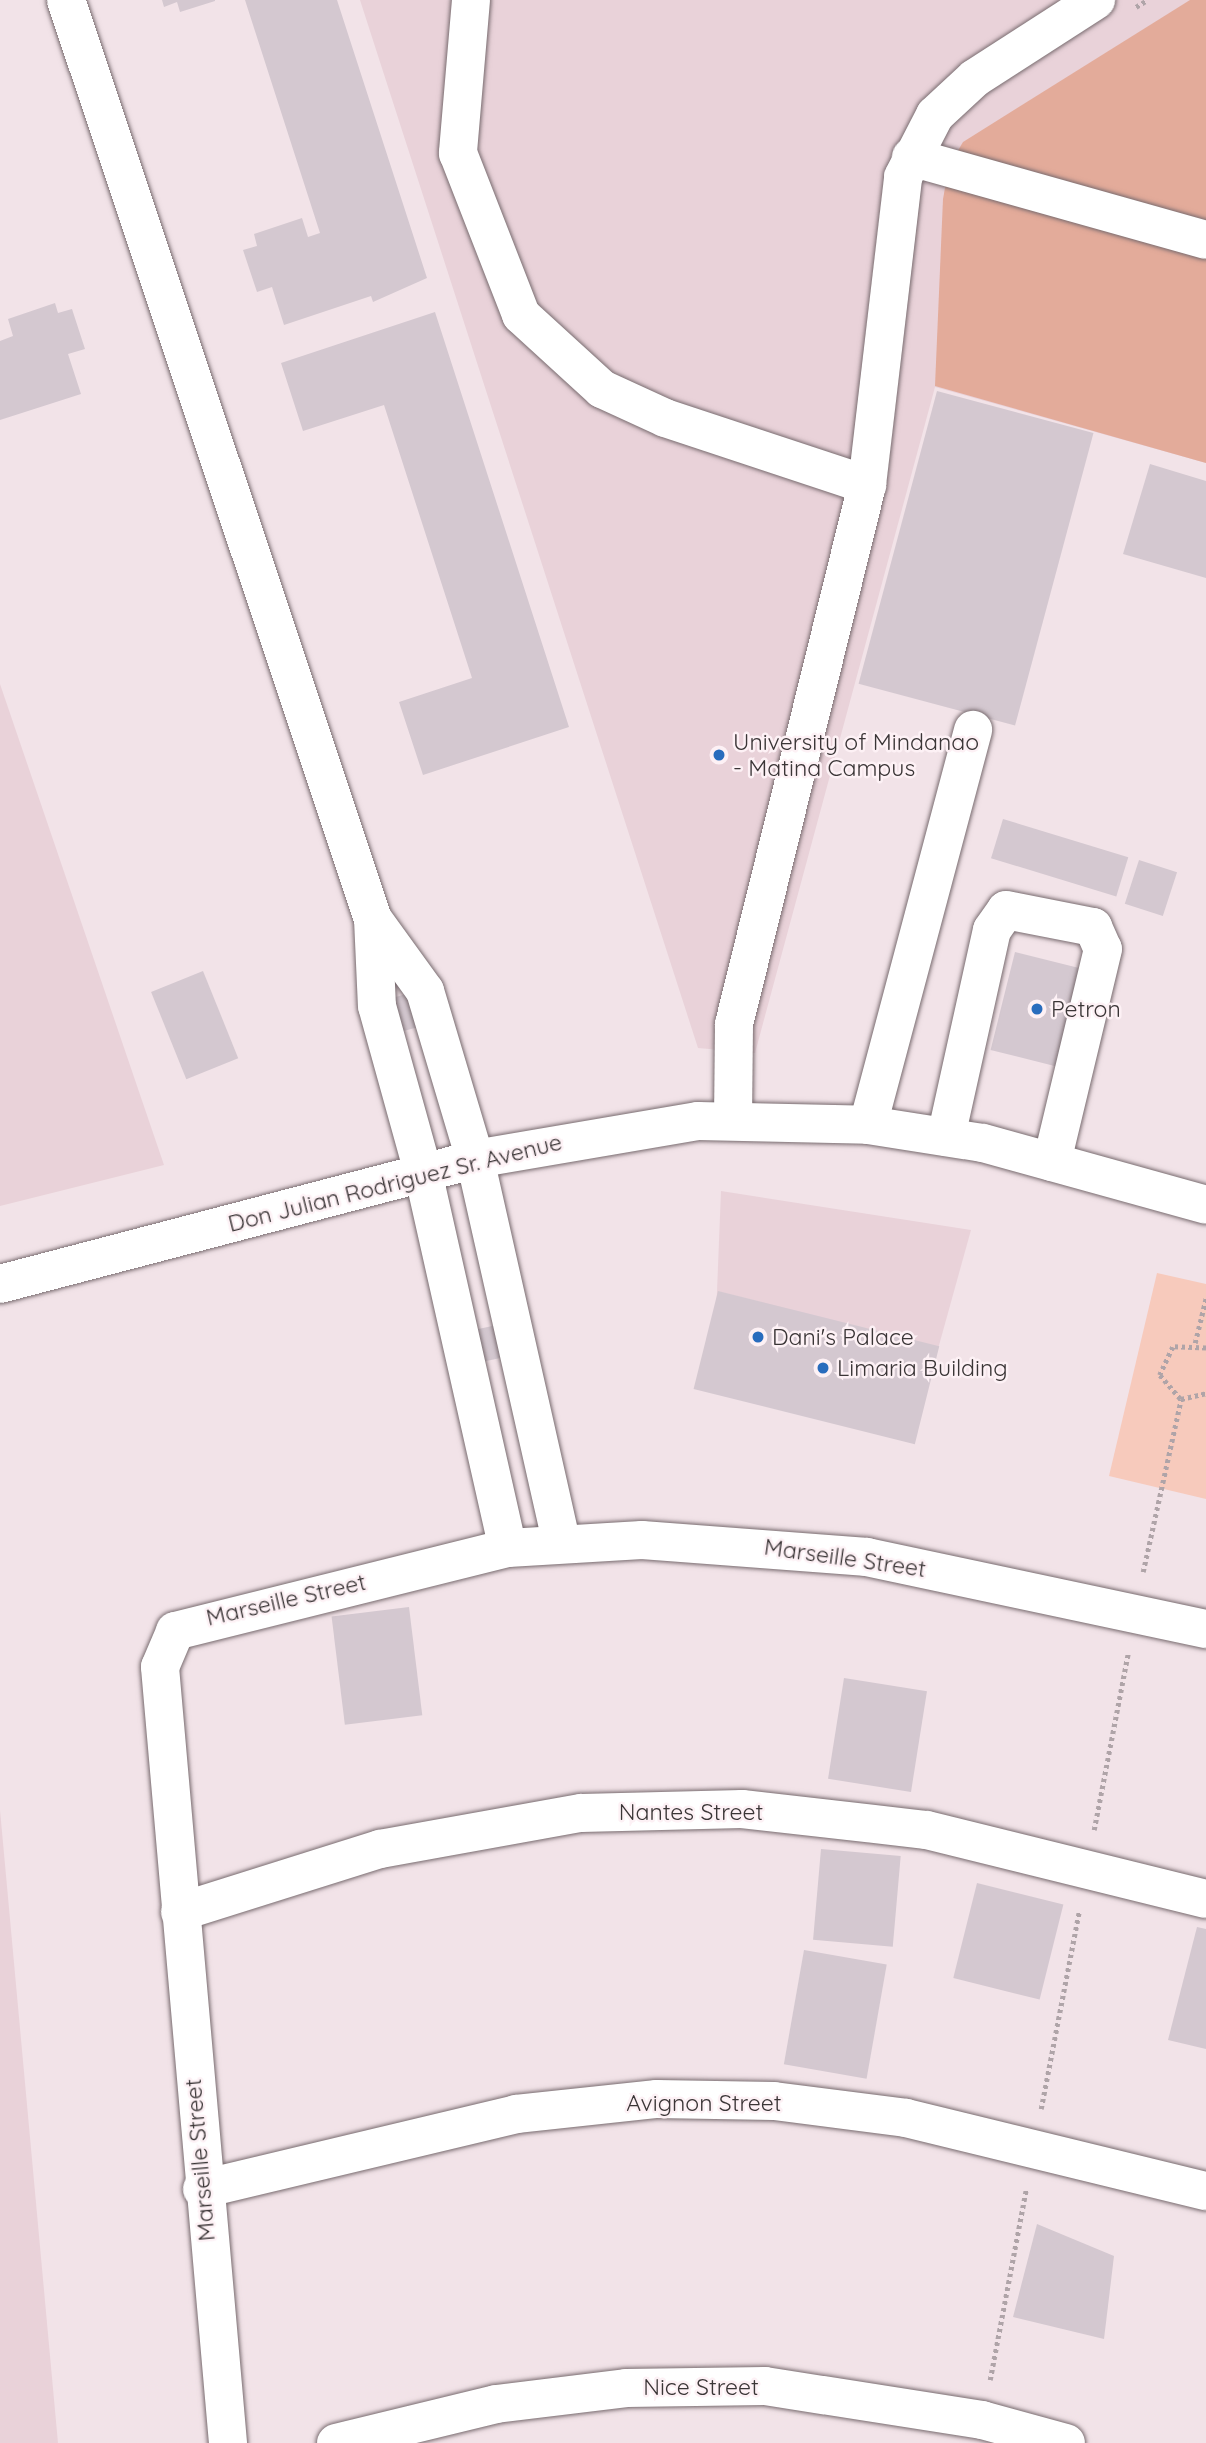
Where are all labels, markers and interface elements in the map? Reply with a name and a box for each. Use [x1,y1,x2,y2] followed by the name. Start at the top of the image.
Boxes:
[733,728,979,782] place label: University of Mindanao - Matina Campus
[711,747,727,763] marker: University of Mindanao - Matina Campus
[1051,995,1121,1023] place label: Petron
[1029,1001,1045,1017] marker: Petron
[225,1128,565,1238] street label: Don Julian Rodriguez Sr. Avenue
[772,1323,914,1351] place label: Dani's Palace
[750,1329,766,1345] marker: Dani's Palace
[837,1354,1008,1382] place label: Limaria Building
[815,1360,831,1376] marker: Limaria Building
[762,1533,928,1583] street label: Marseille Street
[203,1568,369,1632] street label: Marseille Street
[619,1798,763,1826] street label: Nantes Street
[179,2078,221,2242] street label: Marseille Street
[626,2089,782,2117] street label: Avignon Street
[643,2373,759,2401] street label: Nice Street

